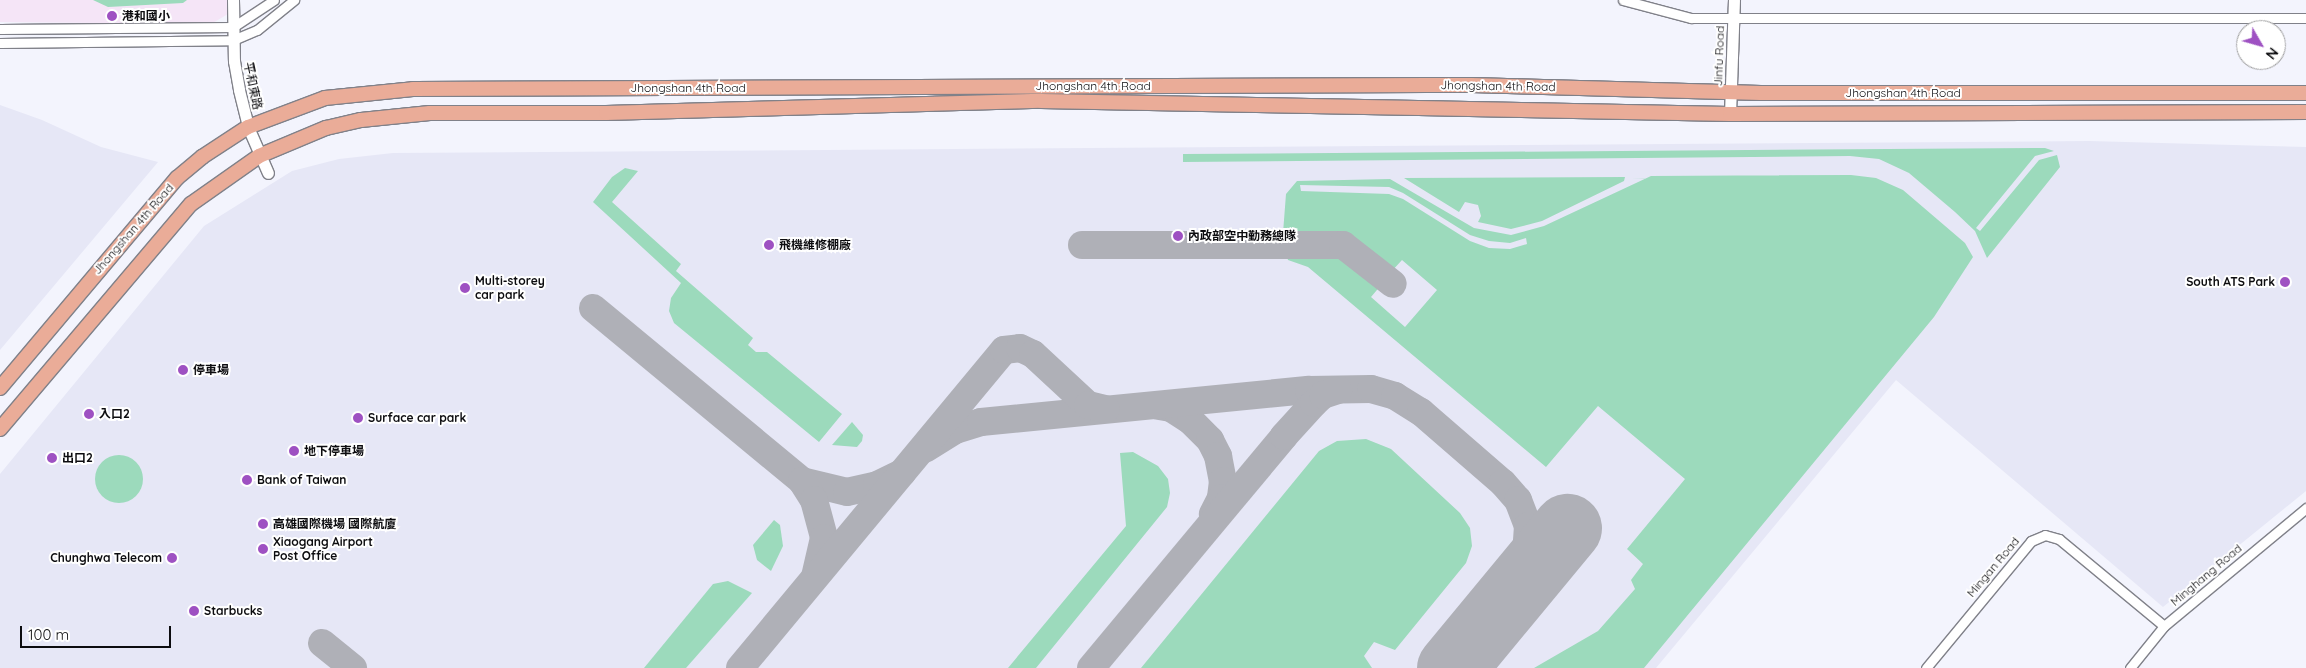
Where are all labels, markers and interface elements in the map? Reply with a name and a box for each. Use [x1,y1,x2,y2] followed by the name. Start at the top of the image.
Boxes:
[122,9,170,23] place label: 港和國小
[106,10,118,22] marker: 港和國小
[2236,20,2286,70] north arrow
[1711,25,1727,87] street label: Jinfu Road
[2262,44,2282,63] text: N
[241,61,265,111] street label: 平和東路
[1440,78,1556,94] street label: Jhongshan 4th Road
[1035,79,1151,93] street label: Jhongshan 4th Road
[630,81,746,95] street label: Jhongshan 4th Road
[1845,86,1961,100] street label: Jhongshan 4th Road
[90,181,176,277] street label: Jhongshan 4th Road
[1188,229,1296,243] place label: 內政部空中勤務總隊
[1172,230,1184,242] marker: 內政部空中勤務總隊
[779,238,851,252] place label: 飛機維修棚廠
[763,239,775,251] marker: 飛機維修棚廠
[475,274,545,302] place label: Multi-storey car park
[2186,275,2275,289] place label: South ATS Park
[2279,276,2291,288] marker: South ATS Park
[459,282,471,294] marker: Multi-storey car park
[193,363,229,377] place label: 停車場
[177,364,189,376] marker: 停車場
[99,407,130,421] place label: 入口2
[83,408,95,420] marker: 入口2
[368,411,466,425] place label: Surface car park
[352,412,364,424] marker: Surface car park
[304,444,364,458] place label: 地下停車場
[288,445,300,457] marker: 地下停車場
[62,451,93,465] place label: 出口2
[46,452,58,464] marker: 出口2
[257,473,346,487] place label: Bank of Taiwan
[241,474,253,486] marker: Bank of Taiwan
[273,517,396,531] place label: 高雄國際機場 國際航廈
[257,518,269,530] marker: 高雄國際機場 國際航廈
[1964,534,2022,600] street label: Mingan Road
[273,535,373,563] place label: Xiaogang Airport Post Office
[2167,541,2245,609] street label: Minghang Road
[257,543,269,555] marker: Xiaogang Airport Post Office
[50,551,162,565] place label: Chunghwa Telecom
[166,552,178,564] marker: Chunghwa Telecom
[204,604,262,618] place label: Starbucks
[188,605,200,617] marker: Starbucks
[22,616,174,648] scale bar
[28,625,69,644] text: 100 m

